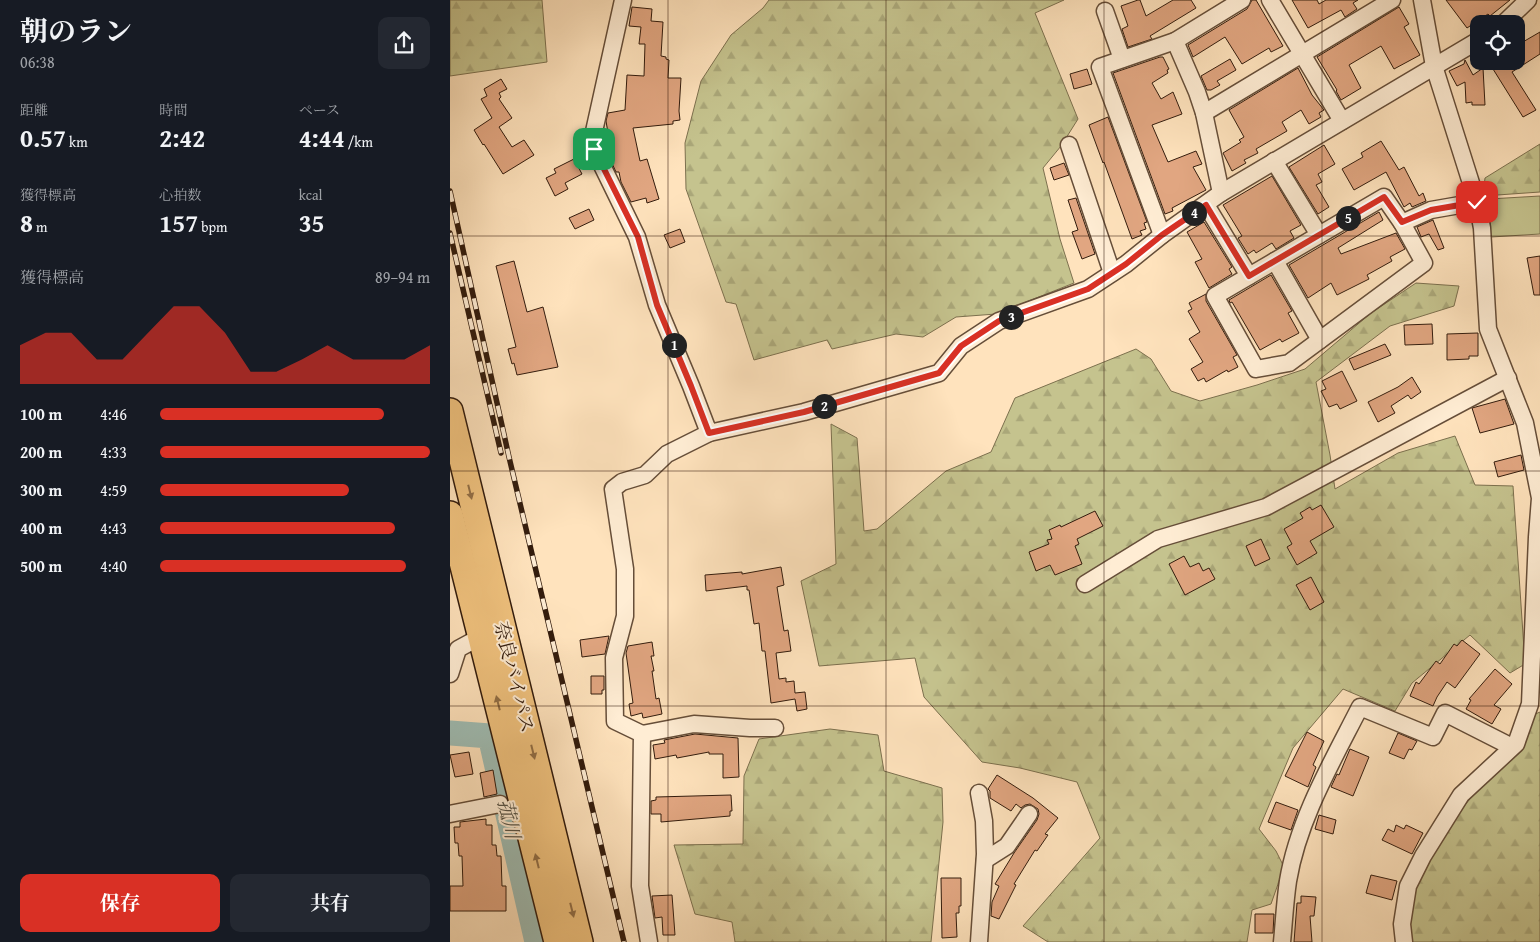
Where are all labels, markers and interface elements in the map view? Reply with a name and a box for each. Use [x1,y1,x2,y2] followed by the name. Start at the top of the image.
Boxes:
[20,10,132,51] text: 朝のラン
[1470,15,1525,70] map controls
[1470,15,1525,70] button: locate
[378,17,430,69] button: share
[20,50,55,74] text: 06:38
[20,100,48,120] text: 距離
[159,100,187,120] text: 時間
[299,100,340,120] text: ペース
[20,120,66,156] text: 0.57
[159,120,205,156] text: 2:42
[299,120,345,156] text: 4:44
[573,128,615,170] pin
[66,132,88,152] text: km
[345,132,373,152] text: /km
[580,135,608,163] icon: arrive
[1456,181,1498,223] pin
[20,185,76,205] text: 獲得標高
[159,185,201,205] text: 心拍数
[299,185,323,205] text: kcal
[1463,188,1491,216] icon: check
[1182,200,1206,226] pin: 4
[1191,203,1198,223] text: 4
[20,205,33,241] text: 8
[159,205,198,241] text: 157
[299,205,325,241] text: 35
[1336,206,1360,230] pin: 5
[1345,208,1352,228] text: 5
[33,217,47,237] text: m
[198,217,228,237] text: bpm
[20,265,84,289] text: 獲得標高
[375,265,430,289] text: 89–94 m
[998,304,1024,330] pin: 3
[1008,307,1015,327] text: 3
[662,332,686,358] pin: 1
[671,335,678,355] text: 1
[812,394,836,418] pin: 2
[821,396,828,416] text: 2
[20,402,62,426] text: 100 m
[100,402,127,426] text: 4:46
[20,440,62,464] text: 200 m
[100,440,127,464] text: 4:33
[20,478,62,502] text: 300 m
[100,478,127,502] text: 4:59
[466,485,474,500] one-way arrow
[20,516,62,540] text: 400 m
[100,516,127,540] text: 4:43
[20,554,62,578] text: 500 m
[100,554,127,578] text: 4:40
[488,618,542,736] street label: 奈良バイパス
[494,695,502,710] one-way arrow
[529,745,537,760] one-way arrow
[491,796,529,844] water label: 菰川
[533,853,541,868] one-way arrow
[20,874,220,932] button: 保存
[230,874,430,932] button: 共有
[568,903,576,918] one-way arrow

